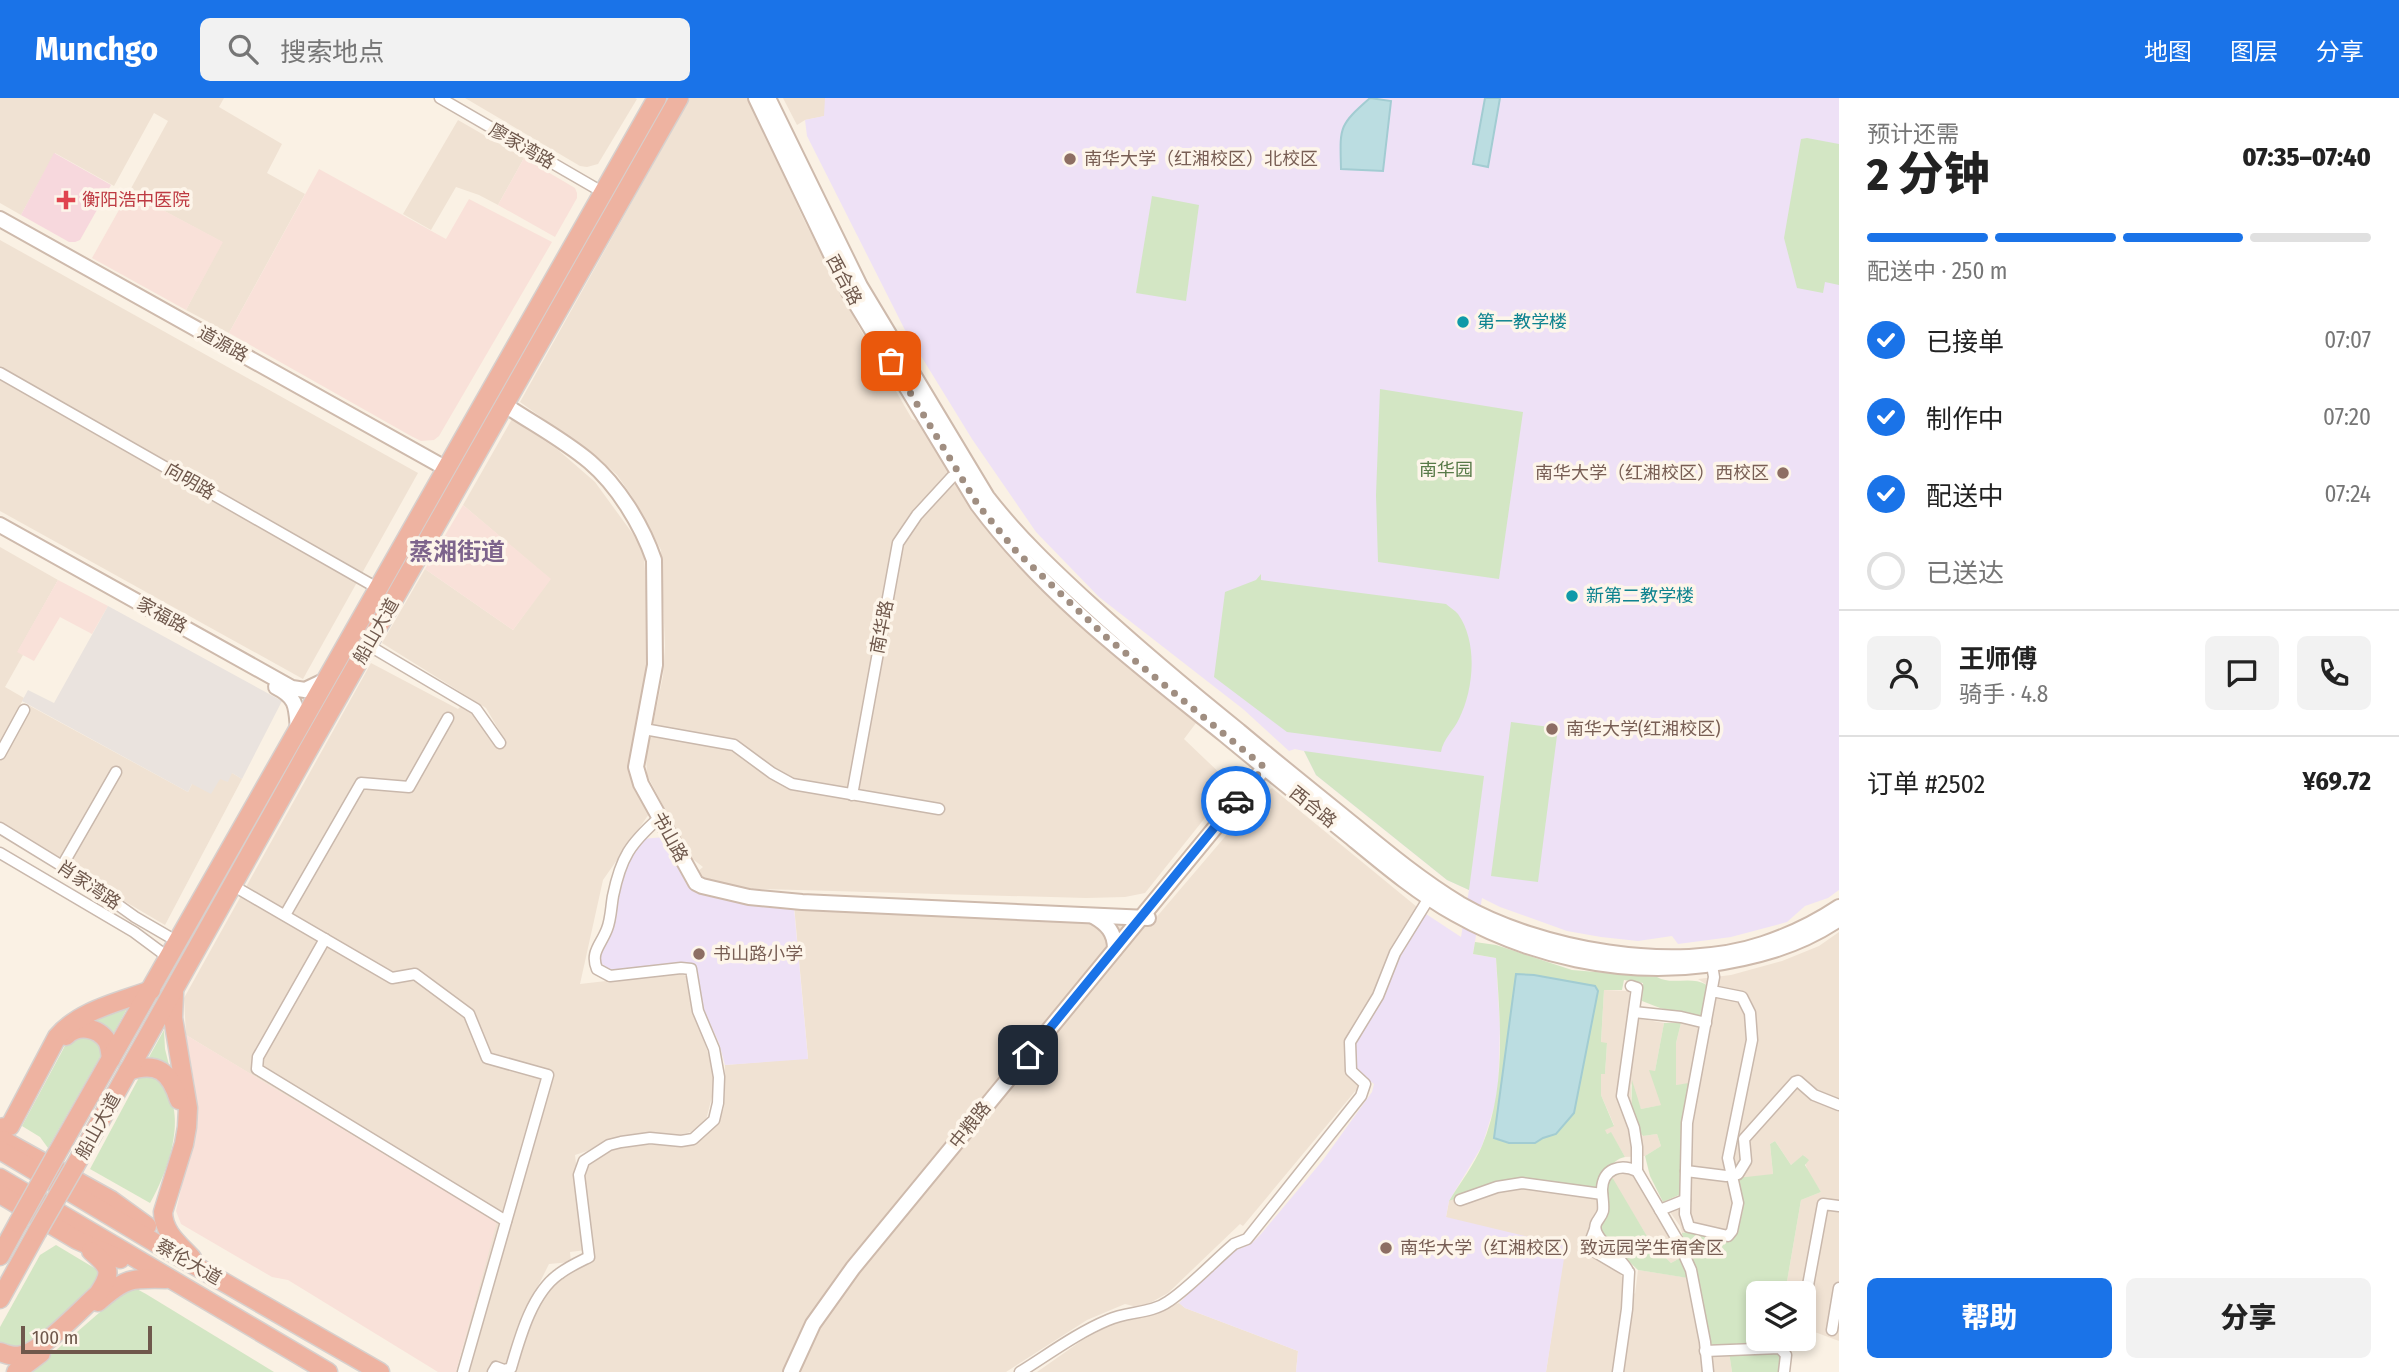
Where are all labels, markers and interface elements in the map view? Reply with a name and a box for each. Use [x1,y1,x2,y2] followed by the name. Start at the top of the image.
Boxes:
[200,18,690,81] search box
[35,29,158,69] text: Munchgo
[224,30,262,68] icon: search
[280,37,384,68] text: 搜索地点
[2144,38,2192,66] text: 地图
[2230,38,2278,66] text: 图层
[2316,38,2364,66] text: 分享
[485,118,559,174] street label: 廖家湾路
[1867,120,1959,148] text: 预计还需
[2242,142,2371,173] text: 07:35–07:40
[1867,147,1990,202] text: 2 分钟
[1084,148,1318,170] place label: 南华大学（红湘校区）北校区
[1062,151,1078,167] marker: 南华大学（红湘校区）北校区
[82,189,190,211] place label: 衡阳浩中医院
[56,190,76,210] marker: 衡阳浩中医院
[822,251,866,309] street label: 西合路
[1867,257,2007,285] text: 配送中 · 250 m
[1477,311,1567,333] place label: 第一教学楼
[1455,314,1471,330] marker: 第一教学楼
[194,321,252,367] street label: 道源路
[1867,321,1905,359] icon: check
[2324,326,2371,354] text: 07:07
[1926,327,2004,358] text: 已接单
[861,331,921,391] pin
[872,342,910,380] icon: bag
[1867,398,1905,436] icon: check
[2323,403,2371,431] text: 07:20
[1926,404,2004,435] text: 制作中
[161,458,219,504] street label: 向明路
[1419,459,1473,481] park label: 南华园
[1535,462,1769,484] place label: 南华大学（红湘校区）西校区
[1775,465,1791,481] marker: 南华大学（红湘校区）西校区
[1867,475,1905,513] icon: check
[2324,480,2371,508] text: 07:24
[1926,481,2004,512] text: 配送中
[409,538,505,566] district label: 蒸湘街道
[1926,558,2004,589] text: 已送达
[1586,585,1694,607] place label: 新第二教学楼
[1564,588,1580,604] marker: 新第二教学楼
[133,592,191,638] street label: 家福路
[348,594,404,668] street label: 船山大道
[866,598,898,656] street label: 南华路
[1867,636,1941,710] button: person
[2205,636,2279,710] button: chat
[2297,636,2371,710] button: phone
[1959,644,2037,675] text: 王师傅
[1959,680,2048,708] text: 骑手 · 4.8
[1566,718,1721,740] place label: 南华大学(红湘校区)
[1544,721,1560,737] marker: 南华大学(红湘校区)
[1201,766,1271,836] courier
[2303,766,2371,797] text: ¥69.72
[1867,769,1985,800] text: 订单 #2502
[1285,781,1341,833] street label: 西合路
[1217,782,1255,820] icon: car
[647,808,693,866] street label: 书山路
[53,856,125,914] street label: 肖家湾路
[713,943,803,965] place label: 书山路小学
[691,946,707,962] marker: 书山路小学
[998,1025,1058,1085] pin
[1009,1036,1047,1074] icon: home
[71,1089,125,1163] street label: 船山大道
[944,1097,996,1153] street label: 中粮路
[152,1234,226,1290] street label: 蔡伦大道
[1400,1237,1724,1259] place label: 南华大学（红湘校区）致远园学生宿舍区
[1378,1240,1394,1256] marker: 南华大学（红湘校区）致远园学生宿舍区
[1867,1278,2112,1358] button: 帮助
[2126,1278,2371,1358] button: 分享
[1746,1281,1816,1351] map controls
[1746,1281,1816,1351] button: layers
[21,1323,152,1355] scale bar
[32,1326,78,1349] text: 100 m

